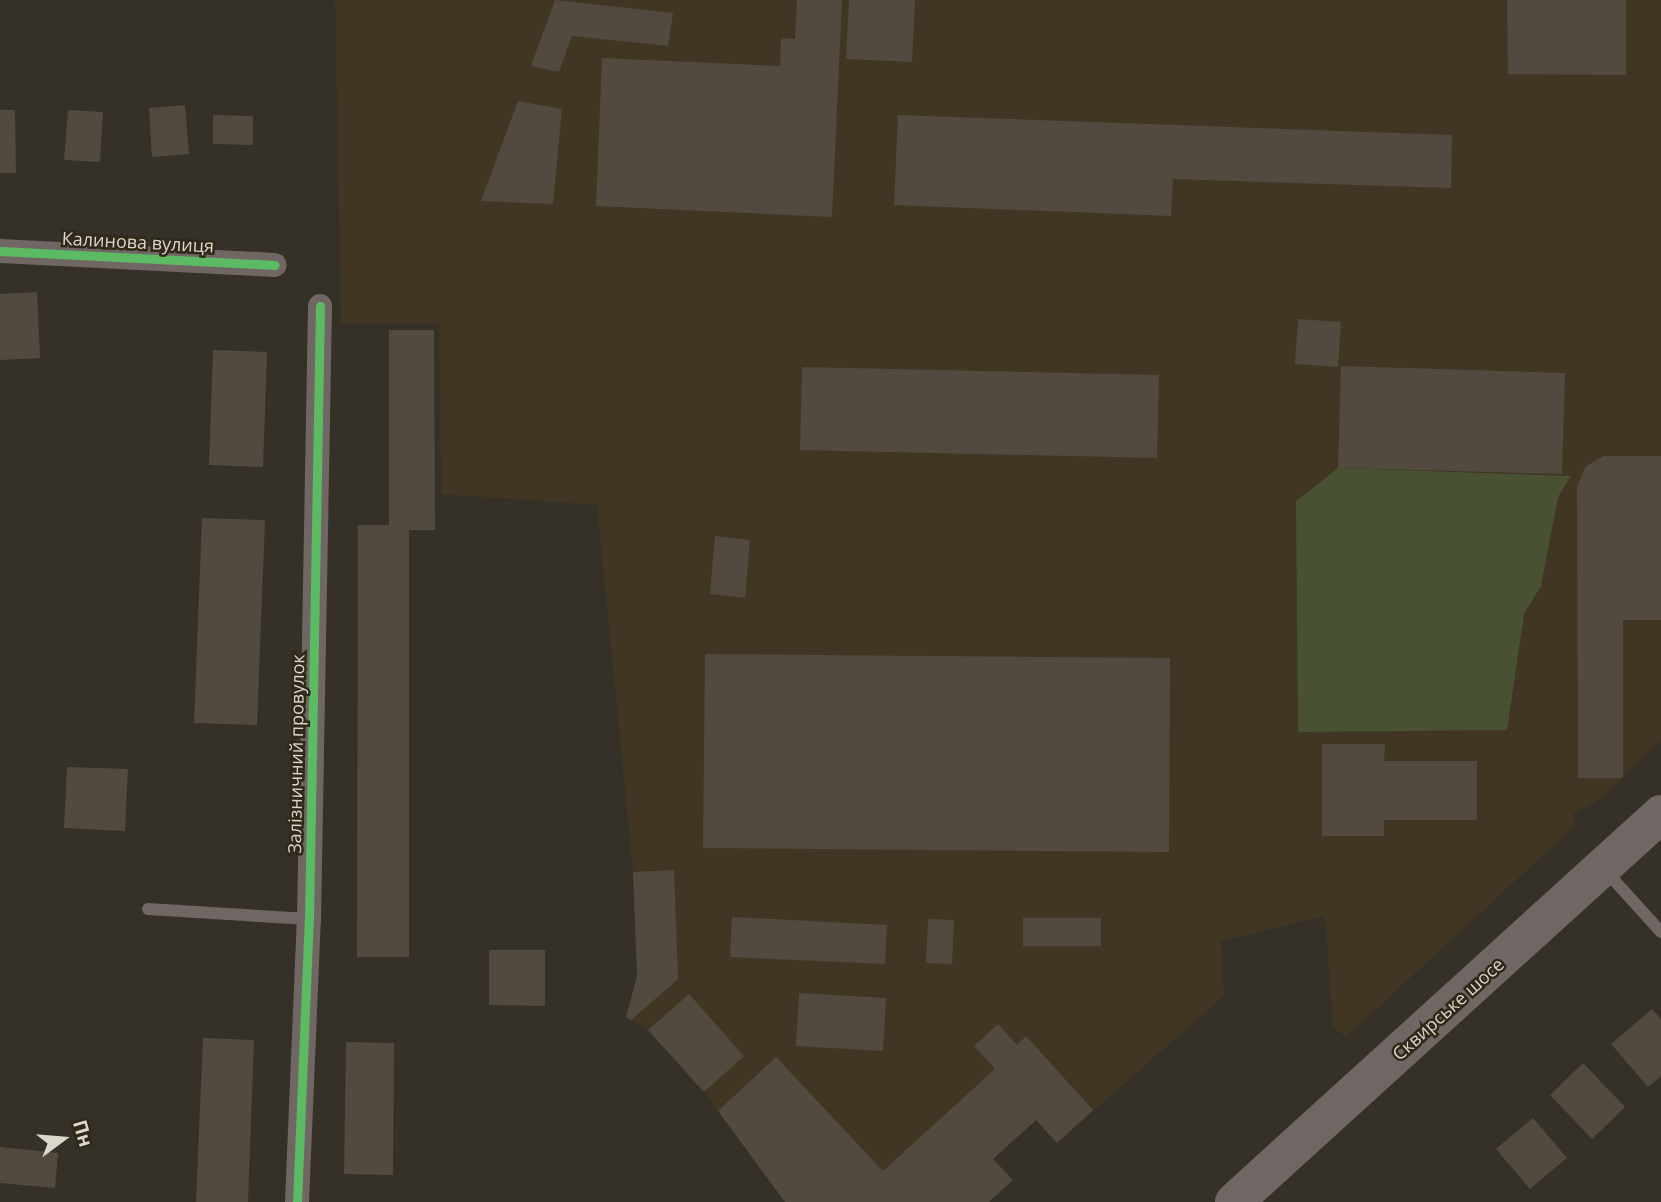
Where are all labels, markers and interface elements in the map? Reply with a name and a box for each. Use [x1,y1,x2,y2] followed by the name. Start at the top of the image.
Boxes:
[61,227,215,257] street label: Калинова вулиця
[283,654,309,854] street label: Залізничний провулок
[1388,953,1508,1065] street label: Сквирське шосе
[28,1104,98,1174] north arrow
[67,1117,99,1150] text: Пн

